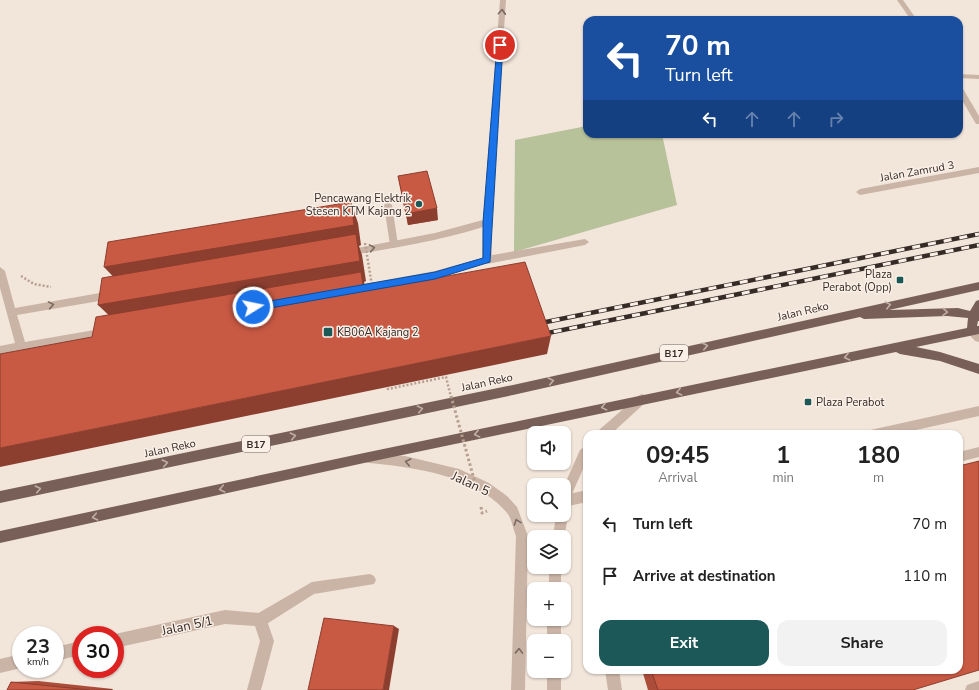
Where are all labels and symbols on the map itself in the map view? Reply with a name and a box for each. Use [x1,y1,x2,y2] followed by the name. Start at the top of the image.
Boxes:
[498,9,507,15] one-way arrow
[483,28,517,62] pin
[878,158,955,186] street label: Jalan Zamrud 3
[306,191,411,219] place label: Pencawang Elektrik Stesen KTM Kajang 2
[414,199,424,209] marker: Pencawang Elektrik Stesen KTM Kajang 2
[369,245,375,253] one-way arrow
[823,267,892,295] place label: Plaza Perabot (Opp)
[895,275,905,285] marker: Plaza Perabot (Opp)
[232,286,274,328] position arrow
[775,298,830,325] street label: Jalan Reko
[48,301,54,310] one-way arrow
[885,302,891,310] one-way arrow
[942,308,948,316] one-way arrow
[337,325,419,340] place label: KB06A Kajang 2
[322,326,334,338] marker: KB06A Kajang 2
[702,343,708,351] one-way arrow
[660,345,688,361] road number: B17
[844,353,851,361] one-way arrow
[459,370,514,395] street label: Jalan Reko
[548,378,554,386] one-way arrow
[676,387,682,395] one-way arrow
[816,395,884,410] place label: Plaza Perabot
[803,397,813,407] marker: Plaza Perabot
[601,403,607,411] one-way arrow
[417,406,423,414] one-way arrow
[474,430,480,438] one-way arrow
[290,432,296,441] one-way arrow
[142,436,197,461] street label: Jalan Reko
[242,436,270,452] road number: B17
[405,458,411,467] one-way arrow
[162,459,169,467] one-way arrow
[448,467,493,501] street label: Jalan 5
[218,485,225,493] one-way arrow
[35,486,41,494] one-way arrow
[91,512,98,520] one-way arrow
[513,519,522,526] one-way arrow
[159,612,214,640] street label: Jalan 5/1
[72,626,124,678] speed limit sign: 30
[515,648,523,654] one-way arrow

